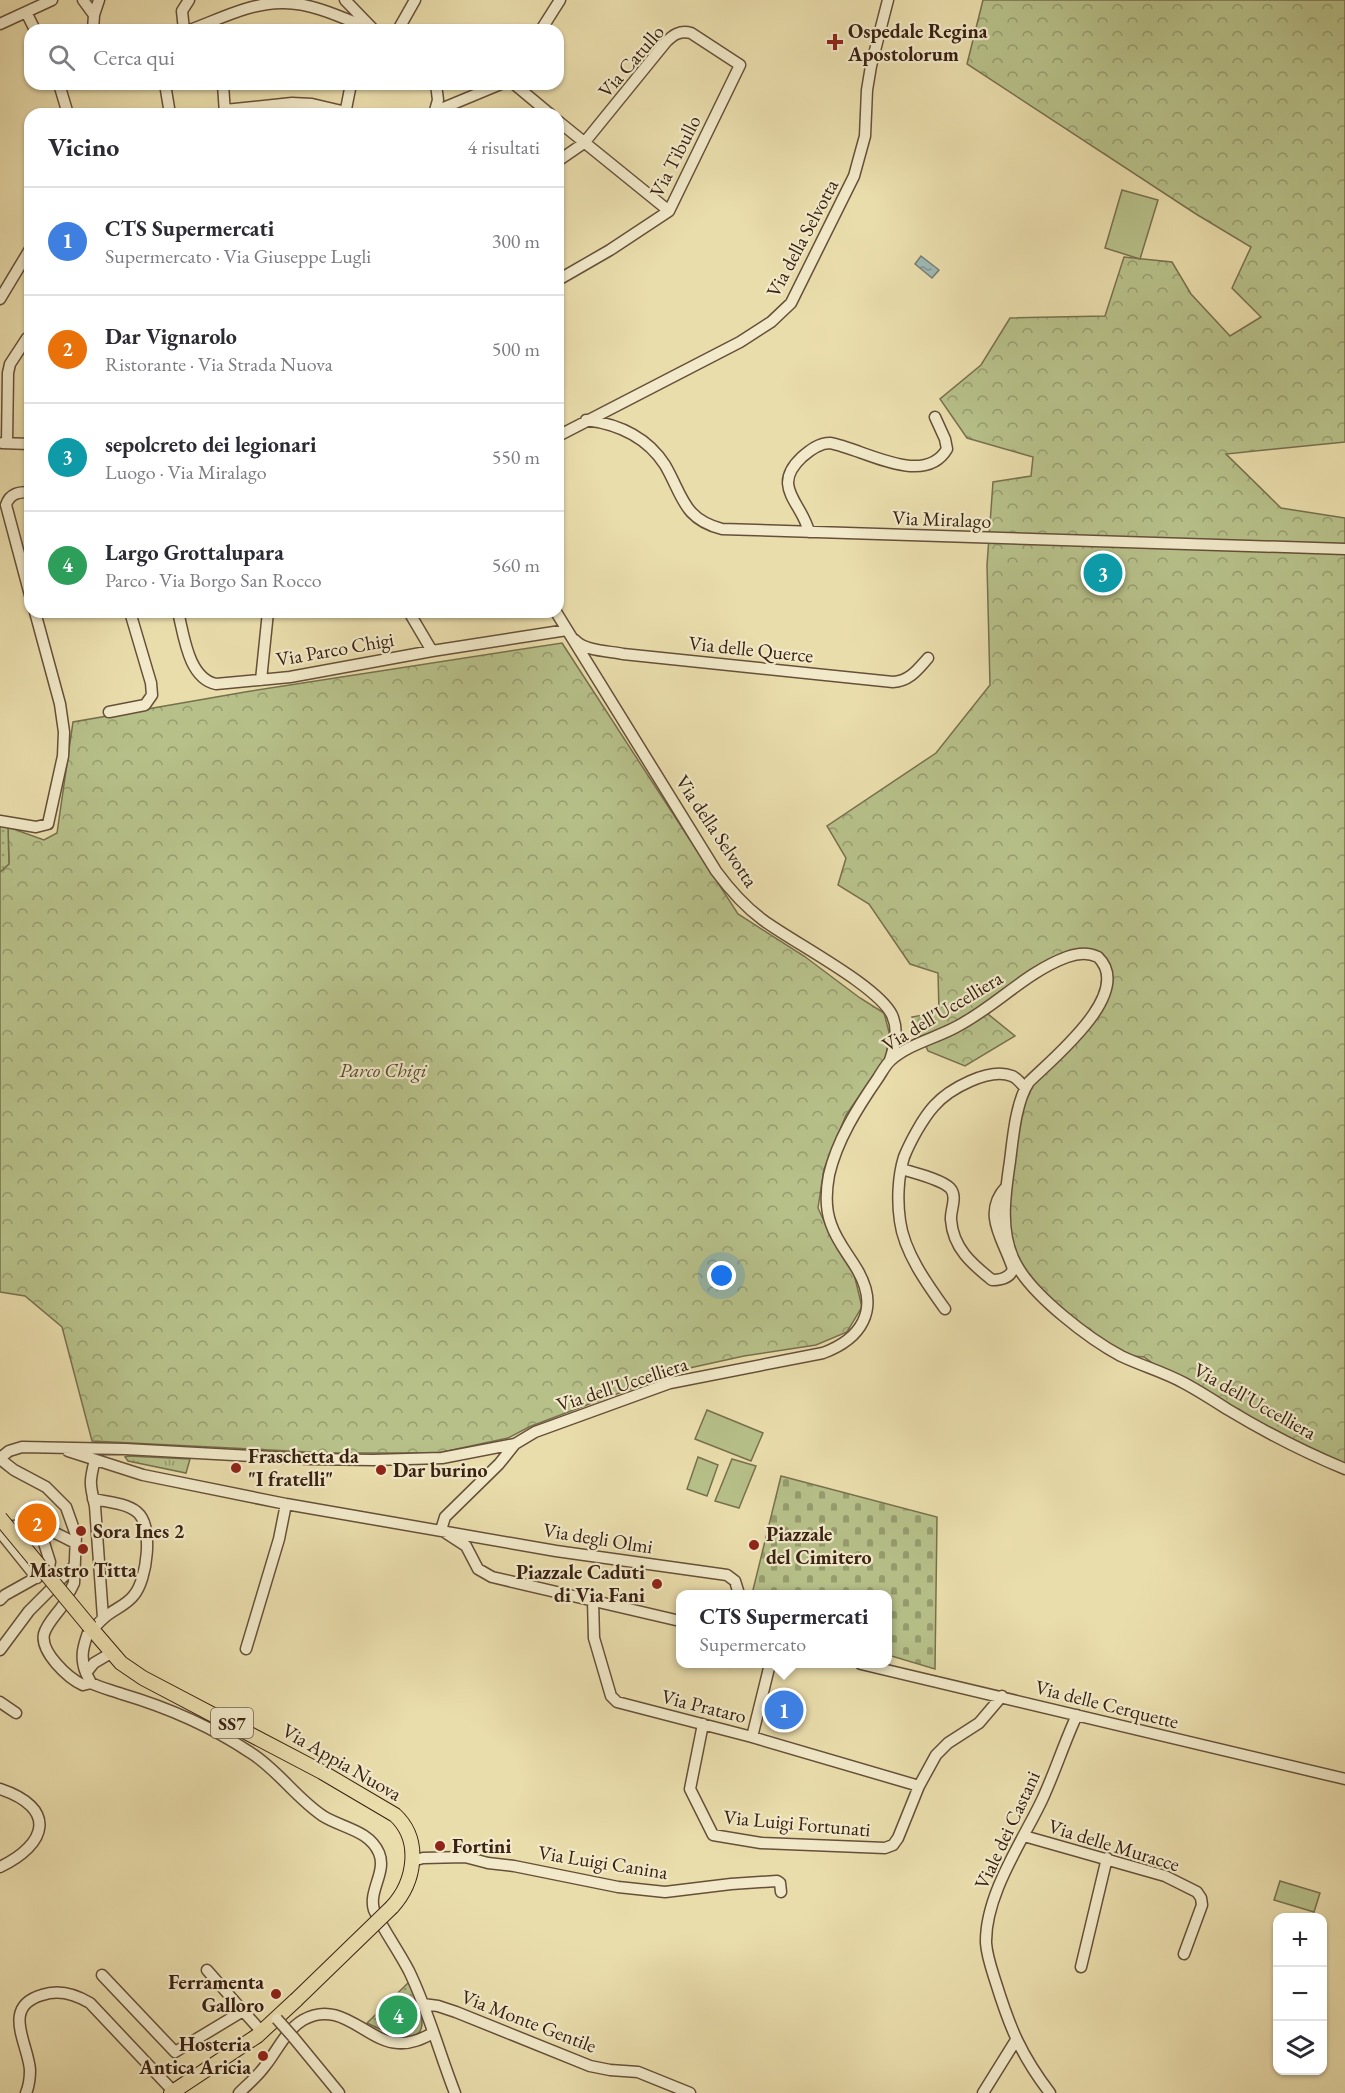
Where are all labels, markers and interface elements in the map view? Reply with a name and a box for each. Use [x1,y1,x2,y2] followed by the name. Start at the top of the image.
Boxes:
[847,18,988,67] place label: Ospedale Regina Apostolorum
[592,19,670,103] street label: Via Catullo
[24,24,564,90] search box
[826,33,844,51] marker: Ospedale Regina Apostolorum
[45,41,78,74] icon: search
[93,43,175,72] text: Cerca qui
[643,111,707,201] street label: Via Tibullo
[48,130,119,164] text: Vicino
[468,134,540,160] text: 4 risultati
[760,174,844,302] street label: Via della Selvotta
[105,214,274,243] text: CTS Supermercati
[62,228,73,254] text: 1
[492,228,540,254] text: 300 m
[105,243,371,269] text: Supermercato · Via Giuseppe Lugli
[105,322,237,351] text: Dar Vignarolo
[62,336,73,362] text: 2
[492,336,540,362] text: 500 m
[105,351,333,377] text: Ristorante · Via Strada Nuova
[105,430,316,459] text: sepolcreto dei legionari
[62,444,73,470] text: 3
[492,444,540,470] text: 550 m
[105,459,267,485] text: Luogo · Via Miralago
[892,504,992,534] street label: Via Miralago
[105,538,284,567] text: Largo Grottalupara
[1084,550,1122,596] pin: 3
[62,552,73,578] text: 4
[492,552,540,578] text: 560 m
[105,567,322,593] text: Parco · Via Borgo San Rocco
[274,626,396,672] street label: Via Parco Chigi
[687,630,815,668] street label: Via delle Querce
[670,770,764,892] street label: Via della Selvotta
[877,965,1007,1057] street label: Via dell'Uccelliera
[339,1057,428,1083] park label: Parco Chigi
[707,1261,736,1290] your location
[553,1351,691,1417] street label: Via dell'Uccelliera
[1189,1357,1321,1445] street label: Via dell'Uccelliera
[248,1443,359,1492] place label: Fraschetta da "I fratelli"
[393,1457,488,1483] place label: Dar burino
[229,1461,243,1475] marker: Fraschetta da "I fratelli"
[374,1463,388,1477] marker: Dar burino
[18,1500,57,1546] pin: 2
[541,1516,655,1560] street label: Via degli Olmi
[93,1518,185,1544] place label: Sora Ines 2
[766,1521,872,1570] place label: Piazzale del Cimitero
[74,1524,88,1538] marker: Sora Ines 2
[747,1538,761,1552] marker: Piazzale del Cimitero
[76,1542,90,1556] marker: Mastro Titta
[29,1557,137,1583] place label: Mastro Titta
[516,1559,645,1608] place label: Piazzale Caduti di Via Fani
[650,1577,664,1591] marker: Piazzale Caduti di Via Fani
[676,1590,892,1668] popup
[699,1602,869,1631] text: CTS Supermercati
[699,1631,806,1657] text: Supermercato
[1033,1674,1182,1734] street label: Via delle Cerquette
[659,1683,749,1729] street label: Via Prataro
[764,1688,804,1732] pin: 1
[211,1708,253,1738] road number: SS7
[278,1717,406,1807] street label: Via Appia Nuova
[968,1767,1046,1893] street label: Viale dei Castani
[722,1804,872,1842] street label: Via Luigi Fortunati
[1045,1813,1183,1877] street label: Via delle Muracce
[452,1833,511,1859] place label: Fortini
[433,1839,447,1853] marker: Fortini
[536,1839,670,1885] street label: Via Luigi Canina
[1273,1913,1327,2075] map controls
[1273,1913,1327,1967] button: +
[1273,1967,1327,2021] button: −
[168,1969,264,2018] place label: Ferramenta Galloro
[458,1983,600,2059] street label: Via Monte Gentile
[269,1987,283,2001] marker: Ferramenta Galloro
[378,1992,418,2038] pin: 4
[1273,2021,1327,2075] button: layers
[138,2031,251,2080] place label: Hosteria Antica Aricia
[256,2049,270,2063] marker: Hosteria Antica Aricia

